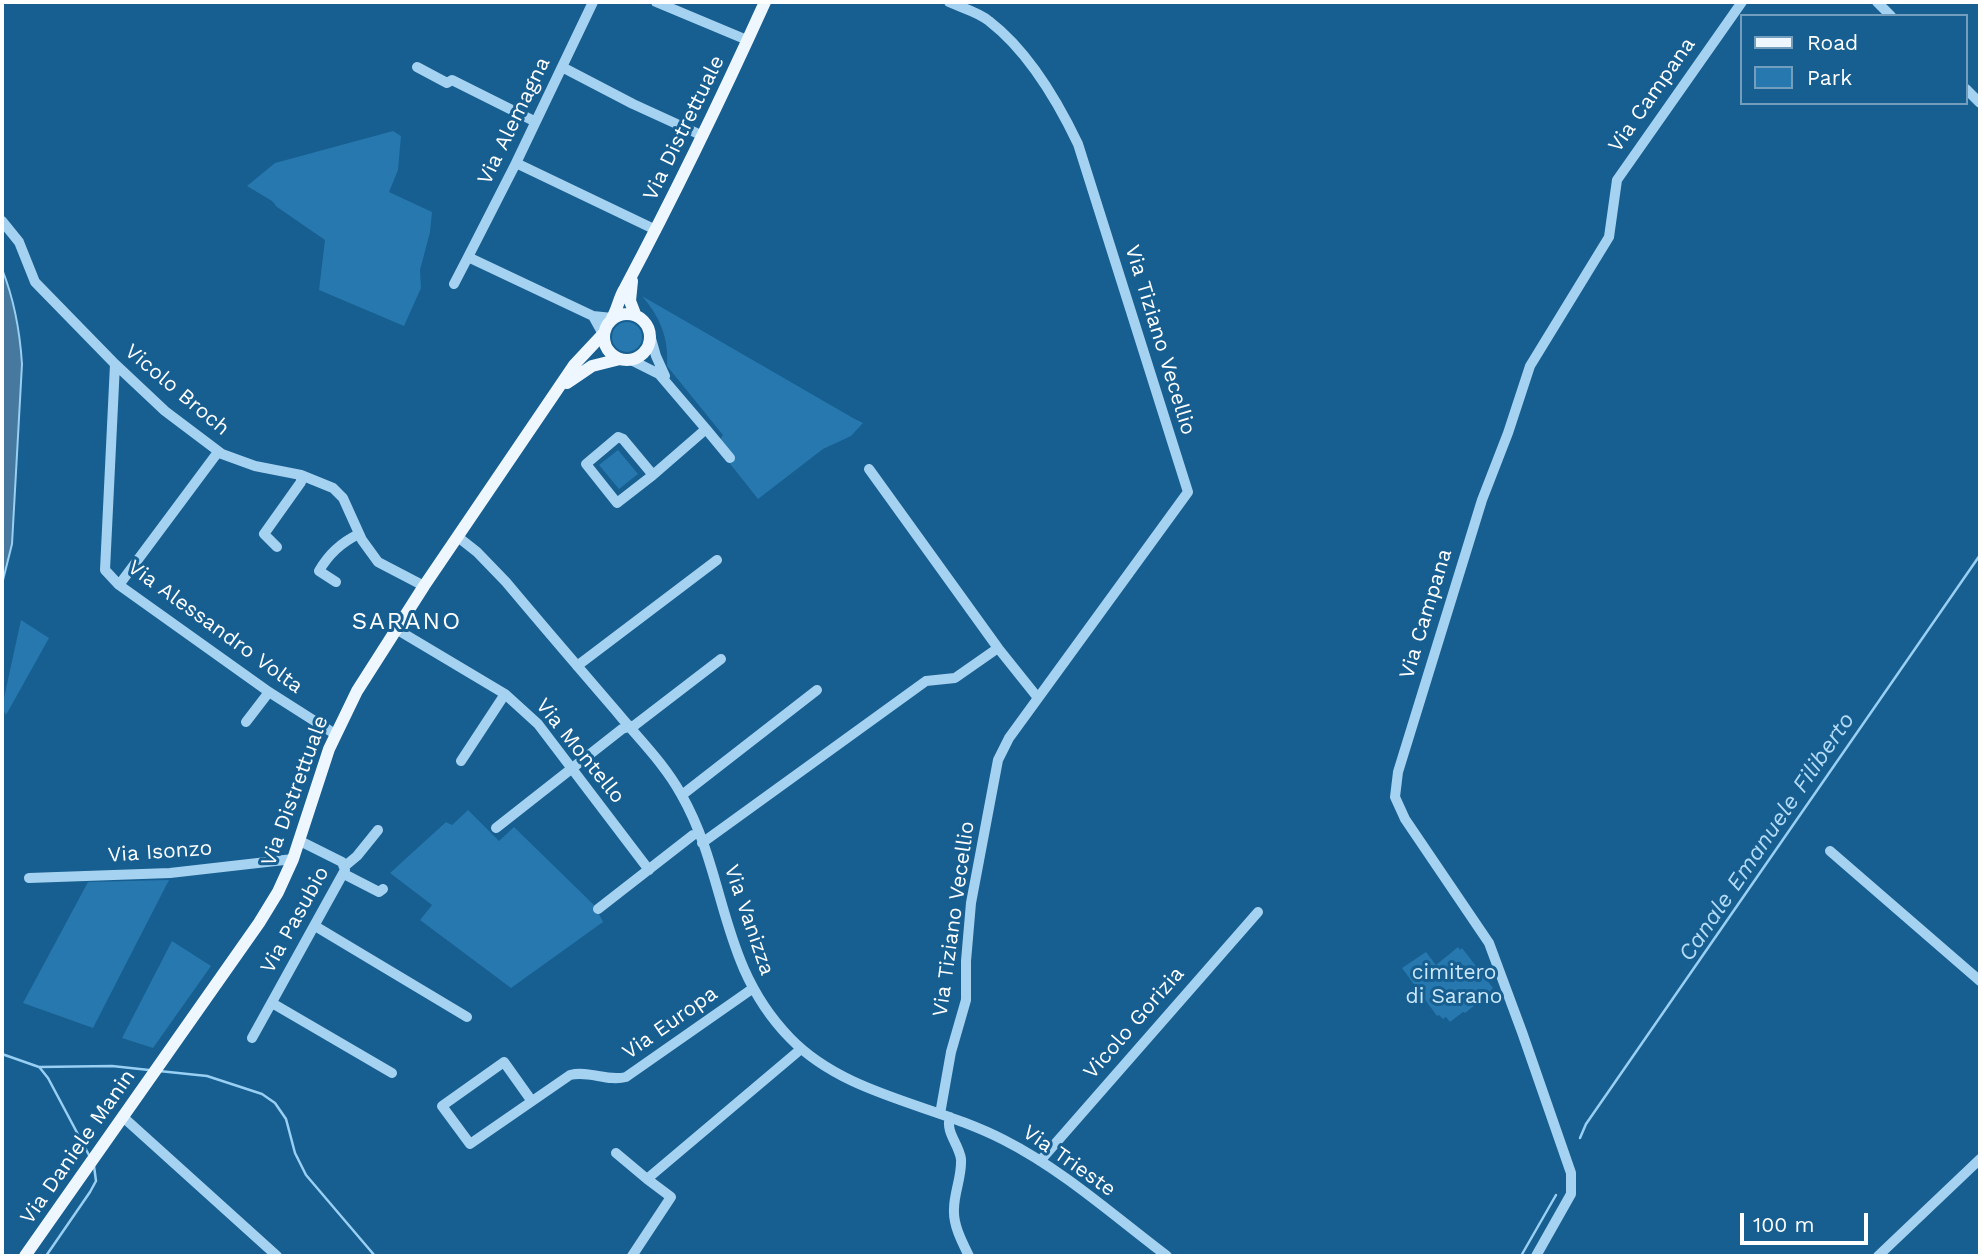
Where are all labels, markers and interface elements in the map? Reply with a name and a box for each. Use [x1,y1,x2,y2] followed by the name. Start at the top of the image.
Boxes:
[1741,14,1968,105] legend
[1807,30,1858,55] text: Road
[1603,33,1701,157] street label: Via Campana
[638,51,730,205] street label: Via Distrettuale
[472,53,556,189] street label: Via Alemagna
[1807,65,1852,90] text: Park
[1119,242,1201,438] street label: Via Tiziano Vecellio
[119,339,235,441] street label: Vicolo Broch
[1394,546,1458,682] street label: Via Campana
[122,555,308,699] street label: Via Alessandro Volta
[353,608,461,636] district label: SARANO
[530,693,630,809] street label: Via Montello
[1673,707,1861,967] water label: Canale Emanuele Filiberto
[256,712,334,870] street label: Via Distrettuale
[928,820,980,1018] street label: Via Tiziano Vecellio
[107,836,213,868] street label: Via Isonzo
[718,861,780,979] street label: Via Vanizza
[255,862,335,978] street label: Via Pasubio
[1406,960,1502,1010] park label: cimitero di Sarano
[1078,962,1190,1084] street label: Vicolo Gorizia
[618,981,722,1065] street label: Via Europa
[15,1065,141,1229] street label: Via Daniele Manin
[1018,1120,1120,1202] street label: Via Trieste
[1744,1198,1872,1242] scale bar
[1753,1212,1815,1237] text: 100 m

